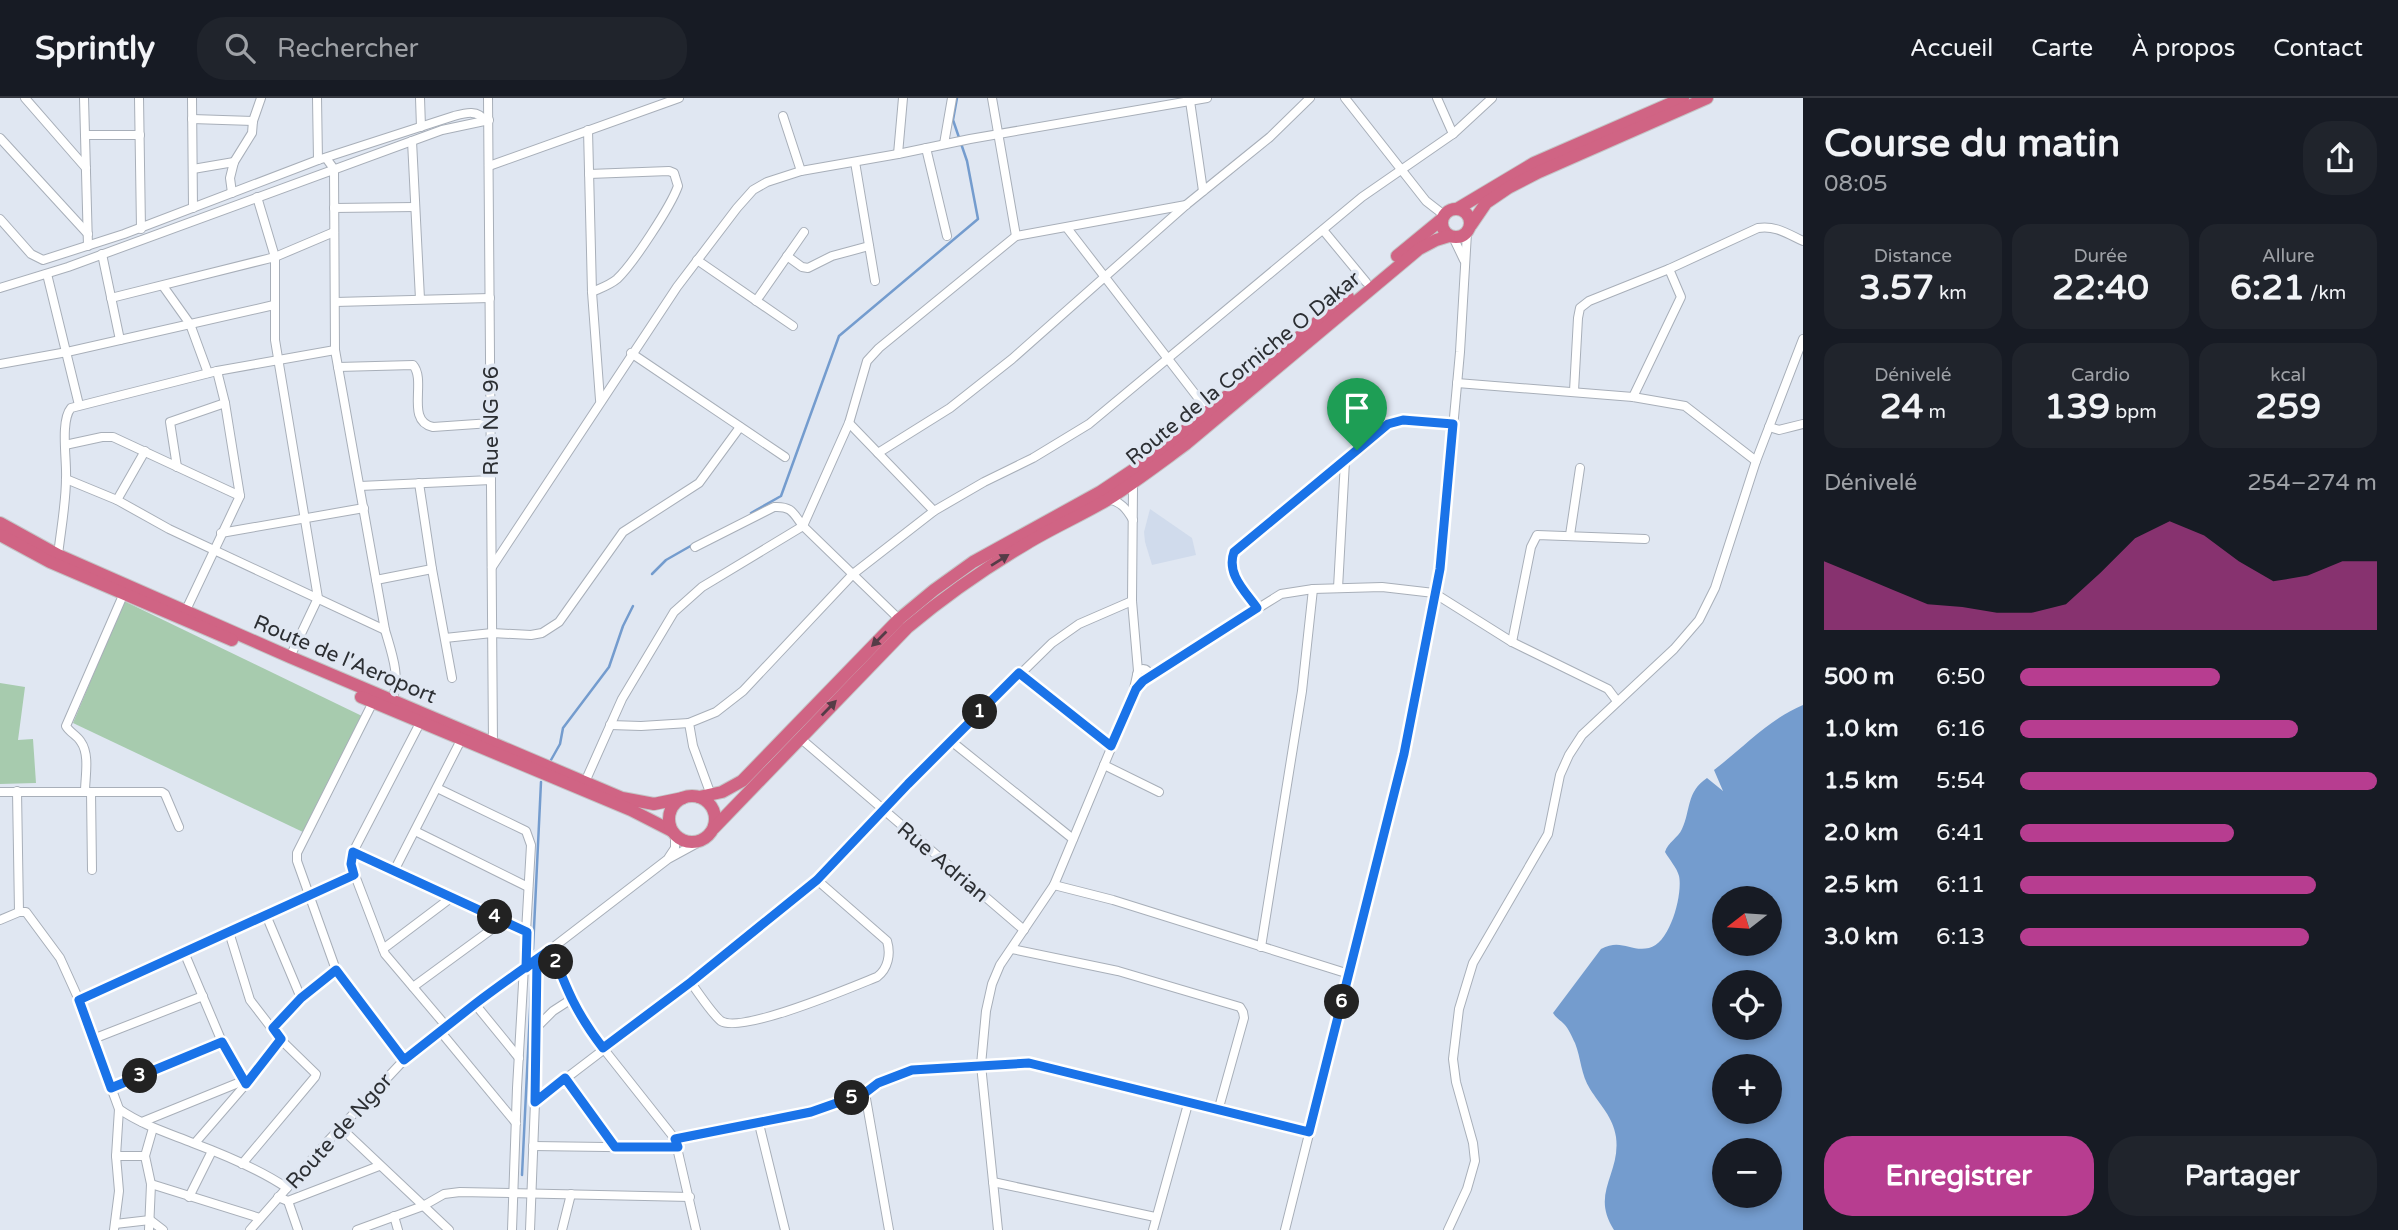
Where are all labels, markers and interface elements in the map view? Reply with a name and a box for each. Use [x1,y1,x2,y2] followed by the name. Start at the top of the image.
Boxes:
[197,17,687,80] search box
[35,29,155,68] text: Sprintly
[221,29,259,67] icon: search
[277,33,419,64] text: Rechercher
[1910,34,1993,63] text: Accueil
[2031,34,2093,63] text: Carte
[2131,34,2235,63] text: À propos
[2273,34,2363,63] text: Contact
[1824,121,2120,167] text: Course du matin
[2303,121,2377,195] button: share
[1824,170,1888,198] text: 08:05
[1874,245,1952,267] text: Distance
[2073,245,2128,267] text: Durée
[2262,245,2315,267] text: Allure
[1121,266,1366,471] street label: Route de la Corniche O Dakar
[1859,267,1934,309] text: 3.57
[2052,267,2149,309] text: 22:40
[2230,267,2305,309] text: 6:21
[1934,282,1967,304] text: km
[2305,282,2346,304] text: /km
[1874,364,1951,386] text: Dénivelé
[2071,364,2130,386] text: Cardio
[2270,364,2306,386] text: kcal
[479,366,504,476] street label: Rue NG 96
[1327,378,1387,450] pin
[1880,386,1924,428] text: 24
[2044,386,2110,428] text: 139
[2255,386,2321,428] text: 259
[1338,389,1376,427] icon: arrive
[1924,401,1946,423] text: m
[2110,401,2157,423] text: bpm
[1824,469,1917,497] text: Dénivelé
[2247,469,2377,497] text: 254–274 m
[990,554,1009,567] one-way arrow
[250,610,440,709] street label: Route de l'Aeroport
[871,631,888,647] one-way arrow
[1824,663,1894,691] text: 500 m
[1936,663,1985,691] text: 6:50
[962,694,998,730] pin: 1
[820,700,837,717] one-way arrow
[974,700,985,722] text: 1
[1824,715,1899,743] text: 1.0 km
[1936,715,1985,743] text: 6:16
[1824,767,1899,795] text: 1.5 km
[1936,767,1985,795] text: 5:54
[892,817,993,908] street label: Rue Adrian
[1824,819,1899,847] text: 2.0 km
[1936,819,1985,847] text: 6:41
[1824,871,1899,899] text: 2.5 km
[1936,871,1985,899] text: 6:11
[1712,886,1782,956] north arrow
[1712,886,1782,1208] map controls
[477,900,512,934] pin: 4
[489,905,500,927] text: 4
[1824,923,1899,951] text: 3.0 km
[1936,923,1985,951] text: 6:13
[538,944,574,980] pin: 2
[550,950,561,972] text: 2
[1712,970,1782,1040] button: locate
[1324,984,1360,1020] pin: 6
[1336,990,1347,1012] text: 6
[1712,1054,1782,1124] button: +
[122,1058,158,1094] pin: 3
[134,1064,145,1086] text: 3
[281,1068,398,1194] street label: Route de Ngor
[834,1080,870,1116] pin: 5
[846,1086,857,1108] text: 5
[1824,1136,2094,1216] button: Enregistrer
[2108,1136,2377,1216] button: Partager
[1712,1138,1782,1208] button: −

